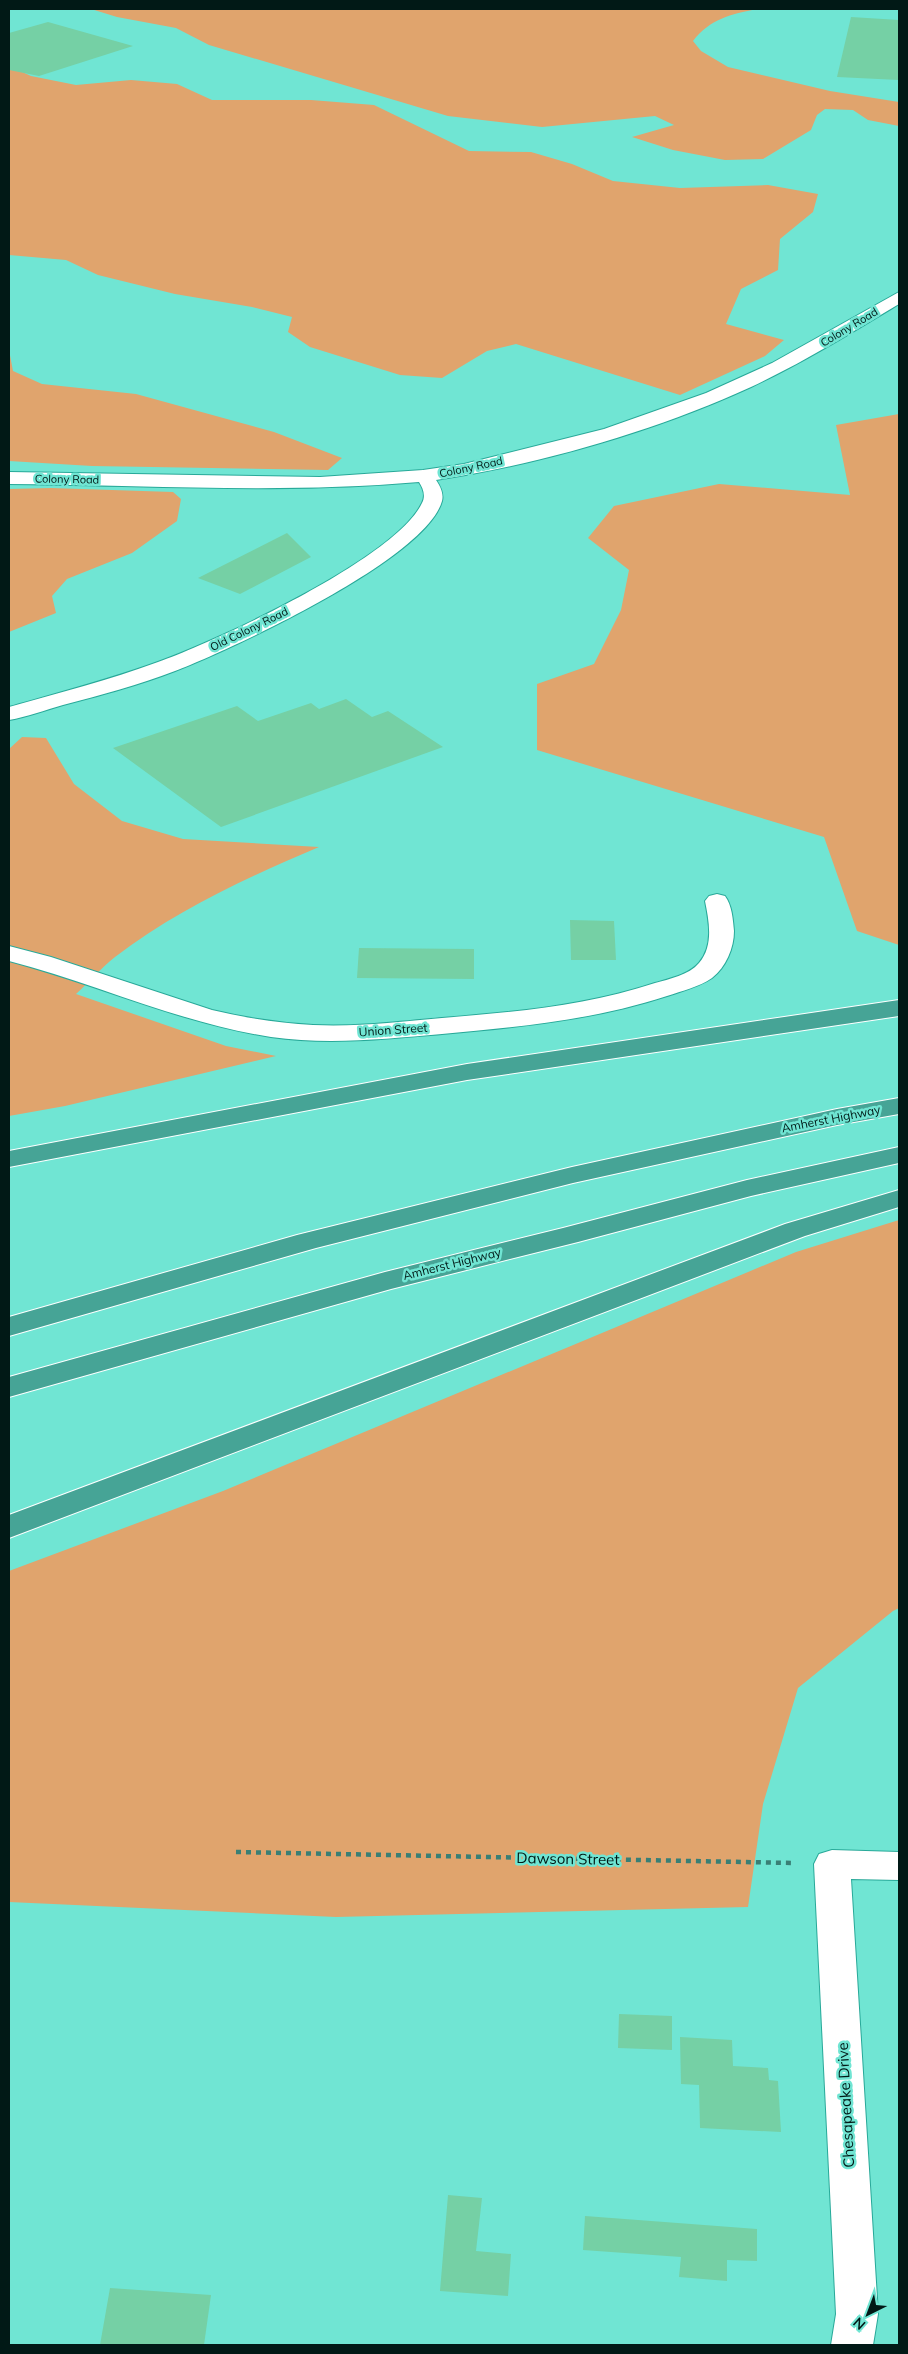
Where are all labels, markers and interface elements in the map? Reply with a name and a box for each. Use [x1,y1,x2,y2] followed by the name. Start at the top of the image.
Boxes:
[818,304,880,350] street label: Colony Road
[438,453,504,481] street label: Colony Road
[35,471,99,487] street label: Colony Road
[208,604,290,654] street label: Old Colony Road
[358,1020,428,1039] street label: Union Street
[780,1101,882,1135] street label: Amherst Highway
[401,1244,503,1283] street label: Amherst Highway
[516,1848,620,1869] street label: Dawson Street
[833,2042,858,2168] street label: Chesapeake Drive
[843,2289,893,2339] north arrow
[849,2313,869,2334] text: N

